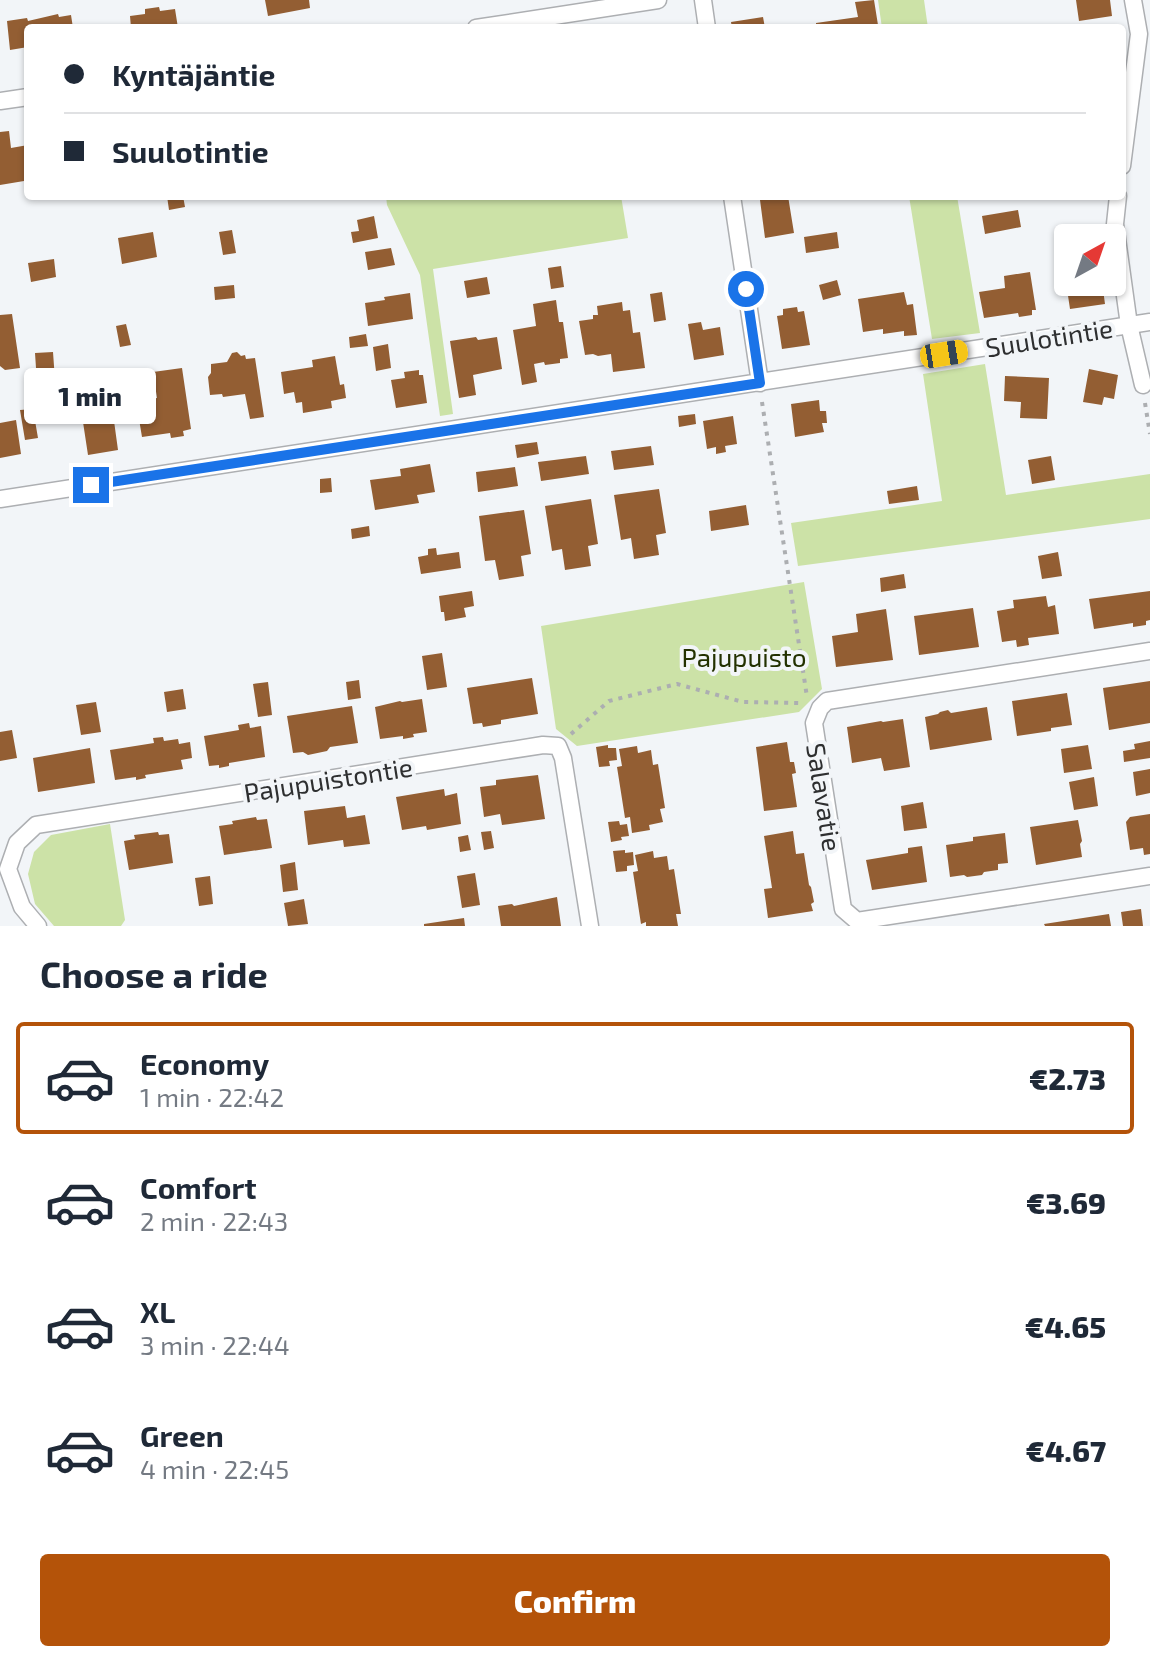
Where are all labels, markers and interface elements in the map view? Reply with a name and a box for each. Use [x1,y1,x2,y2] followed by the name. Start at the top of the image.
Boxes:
[112,56,276,92] text: Kyntäjäntie
[112,133,269,169] text: Suulotintie
[1054,224,1126,296] north arrow
[1054,224,1126,296] map controls
[728,271,764,307] route start
[983,312,1115,362] street label: Suulotintie
[918,338,970,370] car
[25,369,157,425] callout: 1 min
[58,380,122,411] text: 1 min
[73,467,109,503] route end
[681,641,807,672] park label: Pajupuisto
[801,741,849,853] street label: Salavatie
[241,750,415,808] street label: Pajupuistontie
[40,952,268,995] text: Choose a ride
[44,1042,116,1114] icon: car
[140,1045,269,1081] text: Economy
[1029,1060,1106,1096] text: €2.73
[140,1081,284,1112] text: 1 min · 22:42
[44,1166,116,1238] icon: car
[140,1169,257,1205] text: Comfort
[1026,1184,1106,1220] text: €3.69
[140,1205,288,1236] text: 2 min · 22:43
[44,1290,116,1362] icon: car
[140,1293,175,1329] text: XL
[1025,1308,1106,1344] text: €4.65
[140,1329,290,1360] text: 3 min · 22:44
[44,1414,116,1486] icon: car
[140,1417,224,1453] text: Green
[1026,1432,1106,1468] text: €4.67
[140,1453,289,1484] text: 4 min · 22:45
[40,1554,1110,1646] button: Confirm

